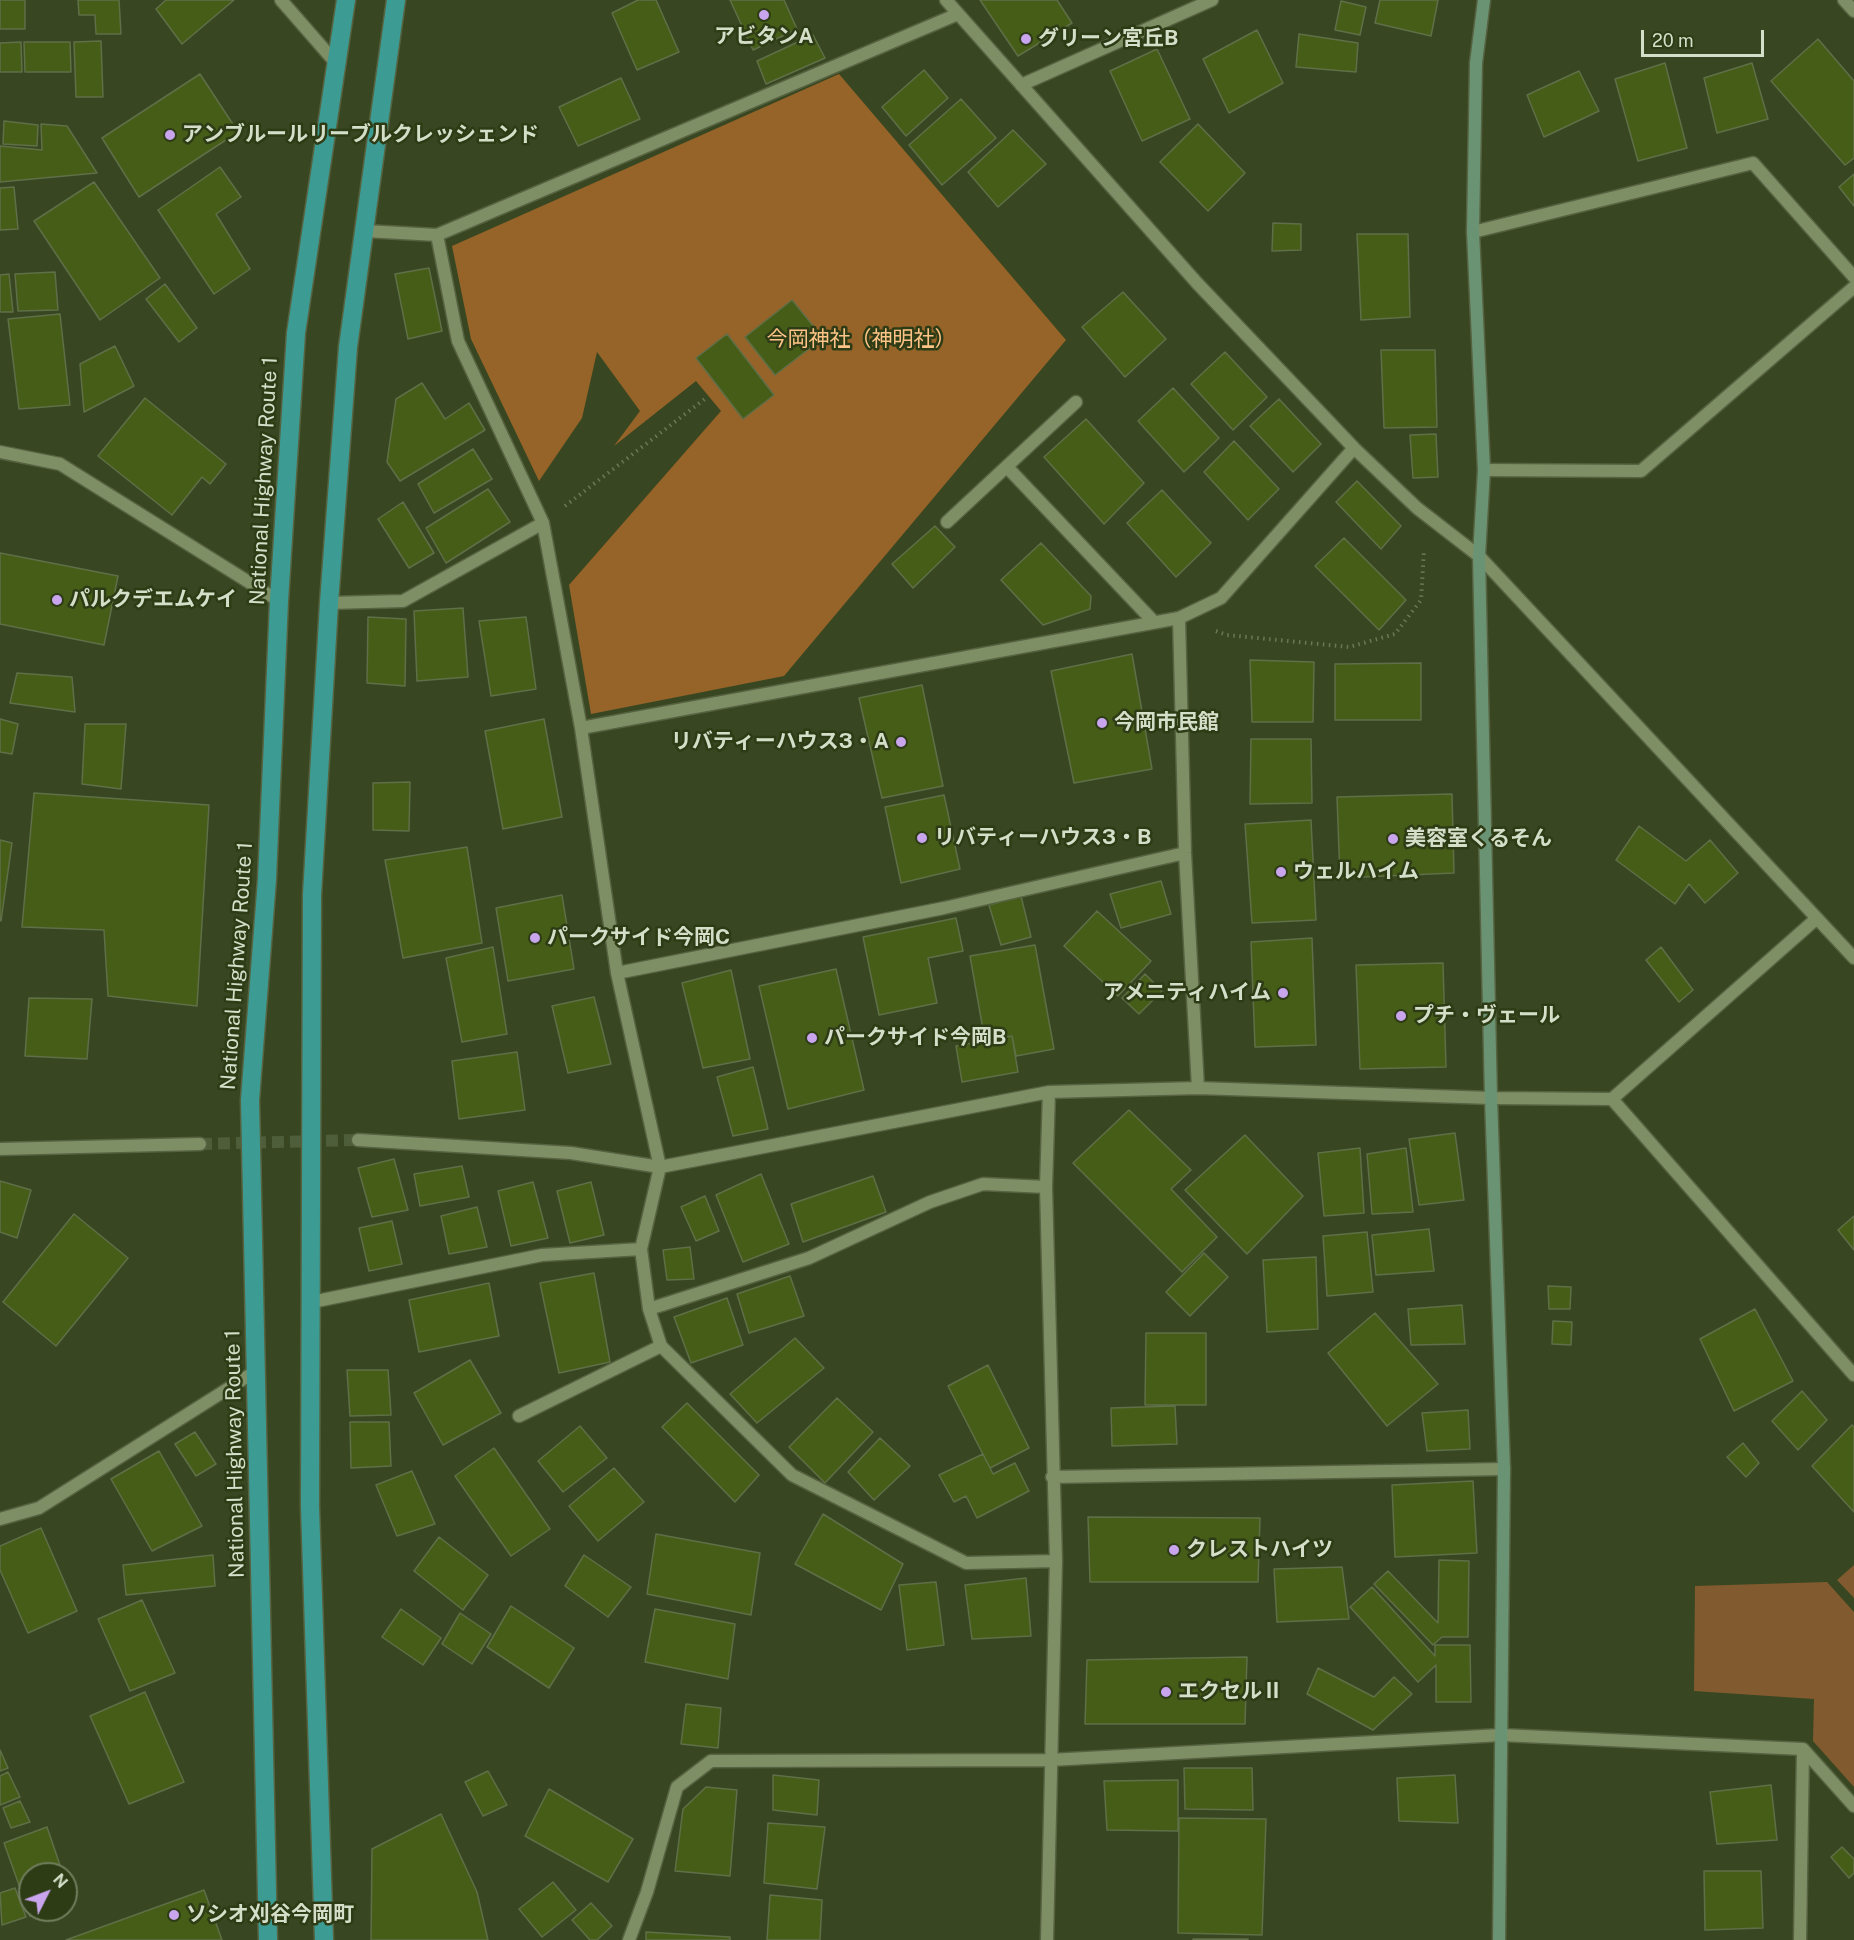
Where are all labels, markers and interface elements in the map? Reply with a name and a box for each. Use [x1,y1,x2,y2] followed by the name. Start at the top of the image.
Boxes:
[757,8,771,22] marker: アビタンA
[1644,18,1767,56] scale bar
[714,24,814,50] place label: アビタンA
[1038,26,1178,52] place label: グリーン宮丘B
[1652,30,1694,51] text: 20 m
[1019,32,1033,46] marker: グリーン宮丘B
[182,122,539,148] place label: アンブルールリーブルクレッシェンド
[163,128,177,142] marker: アンブルールリーブルクレッシェンド
[767,327,955,353] park label: 今岡神社（神明社）
[245,356,283,606] street label: National Highway Route 1
[69,587,237,613] place label: パルクデエムケイ
[50,593,64,607] marker: パルクデエムケイ
[1114,710,1219,736] place label: 今岡市民館
[1095,716,1109,730] marker: 今岡市民館
[671,729,889,755] place label: リバティーハウス3・A
[894,735,908,749] marker: リバティーハウス3・A
[934,825,1151,851] place label: リバティーハウス3・B
[1405,826,1552,852] place label: 美容室くるそん
[915,831,929,845] marker: リバティーハウス3・B
[1386,832,1400,846] marker: 美容室くるそん
[216,841,258,1091] street label: National Highway Route 1
[1293,859,1419,885] place label: ウェルハイム
[1274,865,1288,879] marker: ウェルハイム
[547,925,730,951] place label: パークサイド今岡C
[528,931,542,945] marker: パークサイド今岡C
[1103,980,1271,1006] place label: アメニティハイム
[1276,986,1290,1000] marker: アメニティハイム
[1413,1003,1560,1029] place label: プチ・ヴェール
[1394,1009,1408,1023] marker: プチ・ヴェール
[824,1025,1006,1051] place label: パークサイド今岡B
[805,1031,819,1045] marker: パークサイド今岡B
[220,1330,250,1578] street label: National Highway Route 1
[1186,1537,1333,1563] place label: クレストハイツ
[1167,1543,1181,1557] marker: クレストハイツ
[1178,1679,1283,1705] place label: エクセルⅡ
[1159,1685,1173,1699] marker: エクセルⅡ
[18,1862,78,1922] north arrow
[49,1870,72,1892] text: N
[186,1902,354,1928] place label: ソシオ刈谷今岡町
[167,1908,181,1922] marker: ソシオ刈谷今岡町

